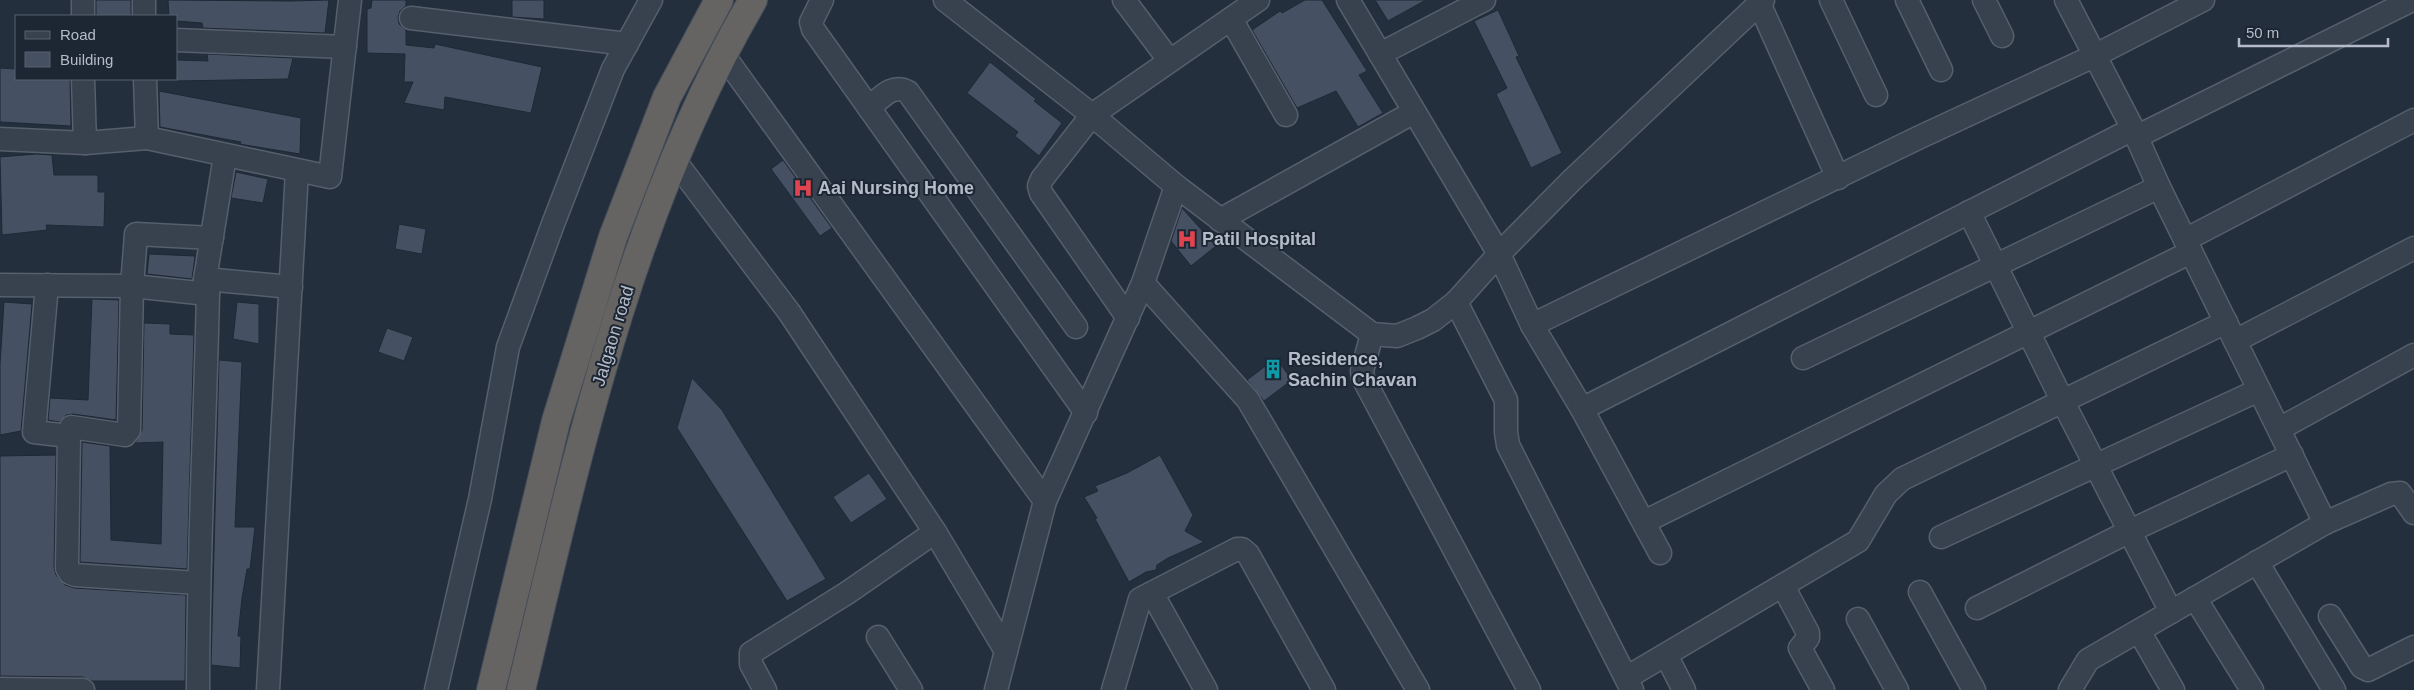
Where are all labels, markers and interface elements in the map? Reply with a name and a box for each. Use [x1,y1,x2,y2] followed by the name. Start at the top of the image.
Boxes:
[15,15,178,80] legend
[2239,15,2388,47] scale bar
[2246,24,2279,41] text: 50 m
[60,26,96,43] text: Road
[60,51,113,68] text: Building
[792,177,814,199] hospital icon: Aai Nursing Home
[818,178,974,198] place label: Aai Nursing Home
[1176,228,1198,250] hospital icon: Patil Hospital
[1202,229,1316,249] place label: Patil Hospital
[588,283,638,389] street label: Jalgaon road
[1288,349,1417,390] place label: Residence, Sachin Chavan
[1262,358,1284,380] building icon: Residence, Sachin Chavan

